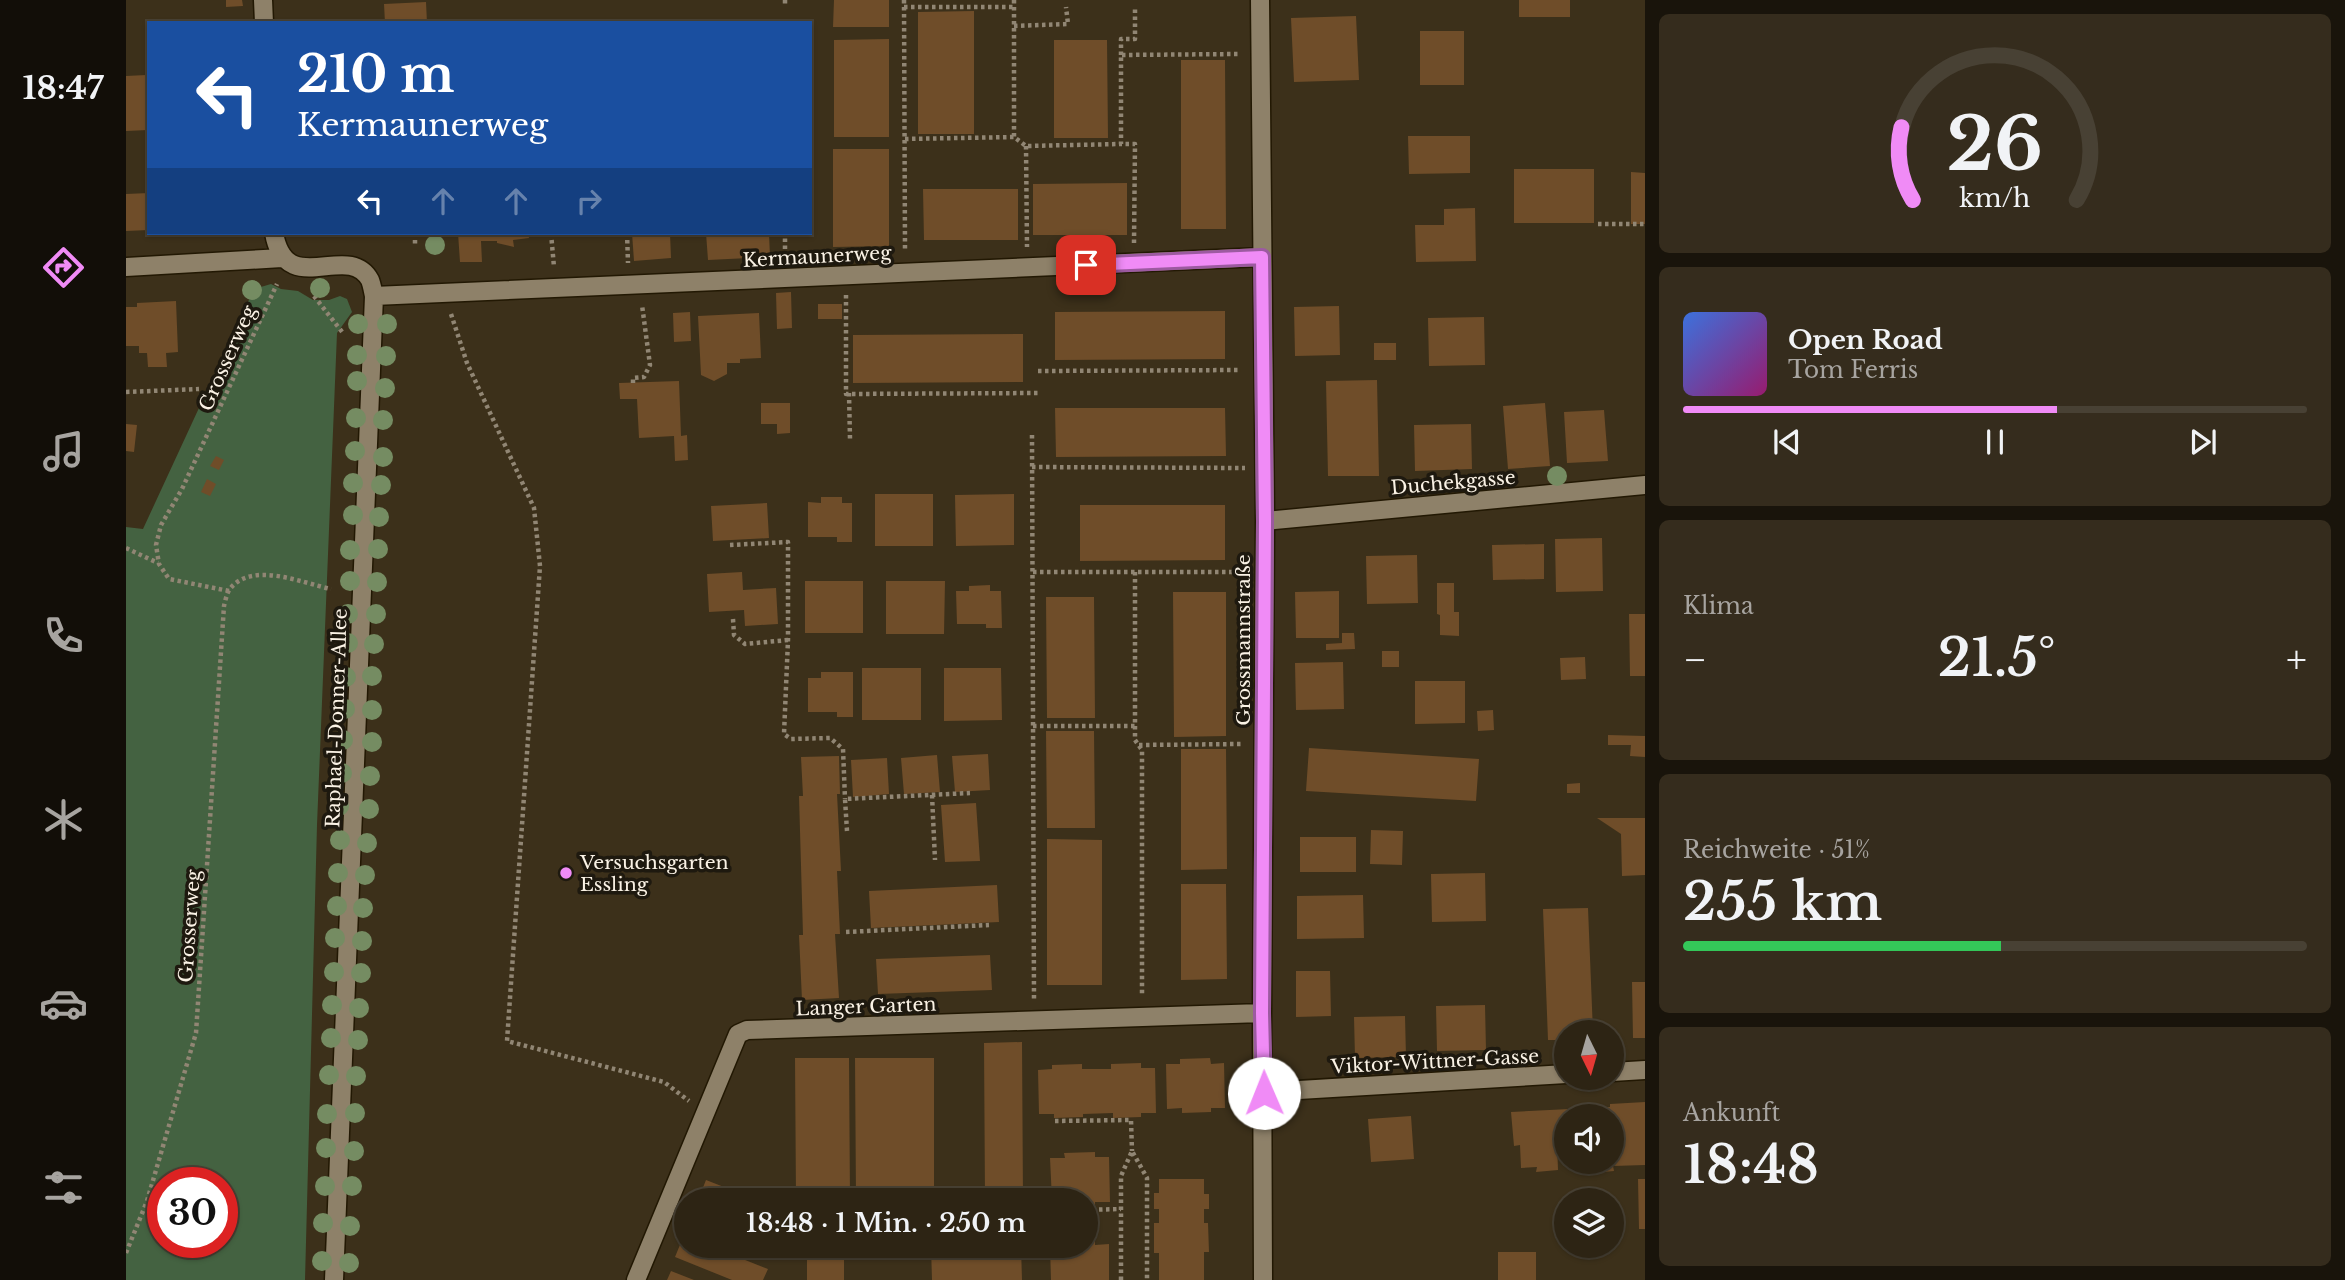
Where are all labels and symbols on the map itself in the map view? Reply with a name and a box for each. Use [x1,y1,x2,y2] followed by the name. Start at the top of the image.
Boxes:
[1056,235,1116,295] pin
[742,241,893,272] street label: Kermaunerweg
[194,301,261,415] street label: Grosserweg
[1390,466,1516,499] street label: Duchekgasse
[1232,554,1255,726] street label: Grossmannstraße
[321,608,352,828] street label: Raphael-Donner-Allee
[579,851,729,896] place label: Versuchsgarten Essling
[558,865,574,881] marker: Versuchsgarten Essling
[174,868,205,983] street label: Grosserweg
[795,993,937,1020] street label: Langer Garten
[1554,1020,1624,1090] north arrow
[1329,1045,1540,1078] street label: Viktor-Wittner-Gasse
[1227,1056,1301,1130] position arrow
[147,1167,238,1258] speed limit sign: 30

